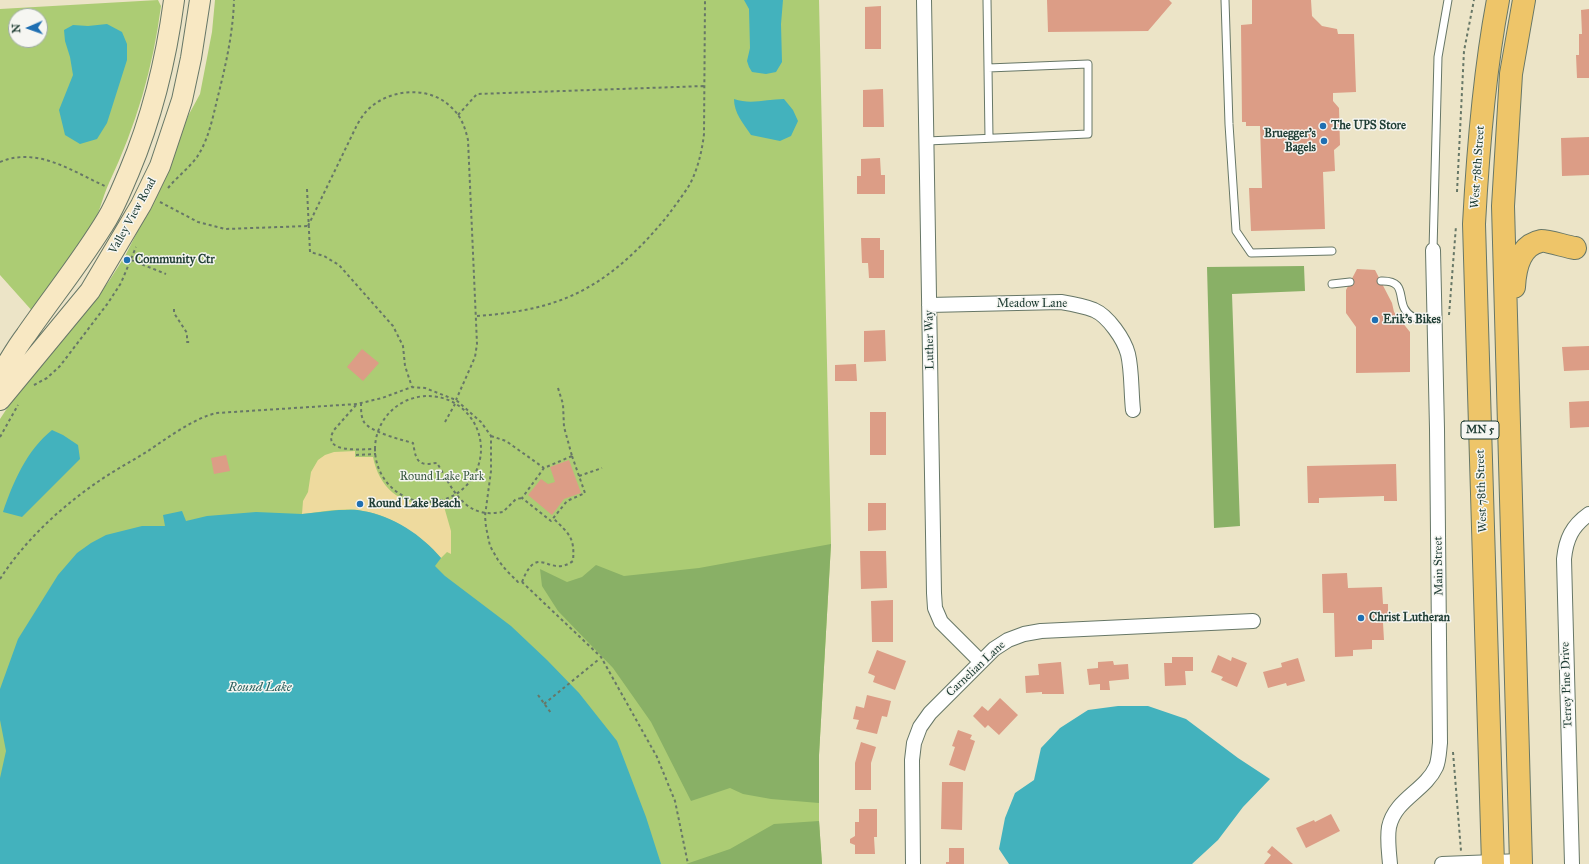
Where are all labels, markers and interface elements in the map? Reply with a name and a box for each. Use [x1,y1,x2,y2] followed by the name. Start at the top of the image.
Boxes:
[8,8,48,48] north arrow
[10,24,23,33] text: N
[1331,119,1406,133] place label: The UPS Store
[1318,121,1328,131] marker: The UPS Store
[1468,125,1488,209] street label: West 78th Street
[1264,127,1316,155] place label: Bruegger's Bagels
[1319,136,1329,146] marker: Bruegger's Bagels
[106,175,160,257] street label: Valley View Road
[135,253,215,267] place label: Community Ctr
[122,255,132,265] marker: Community Ctr
[997,297,1067,311] street label: Meadow Lane
[922,310,938,370] street label: Luther Way
[1383,313,1441,327] place label: Erik's Bikes
[1370,315,1380,325] marker: Erik's Bikes
[1461,421,1499,439] road number: MN 5
[1473,449,1491,533] street label: West 78th Street
[400,470,484,484] park label: Round Lake Park
[368,497,461,511] place label: Round Lake Beach
[355,499,365,509] marker: Round Lake Beach
[1431,536,1447,596] street label: Main Street
[1369,611,1450,625] place label: Christ Lutheran
[1356,613,1366,623] marker: Christ Lutheran
[944,638,1008,700] street label: Carnelian Lane
[1558,642,1576,728] street label: Terrey Pine Drive
[228,680,292,696] water label: Round Lake

